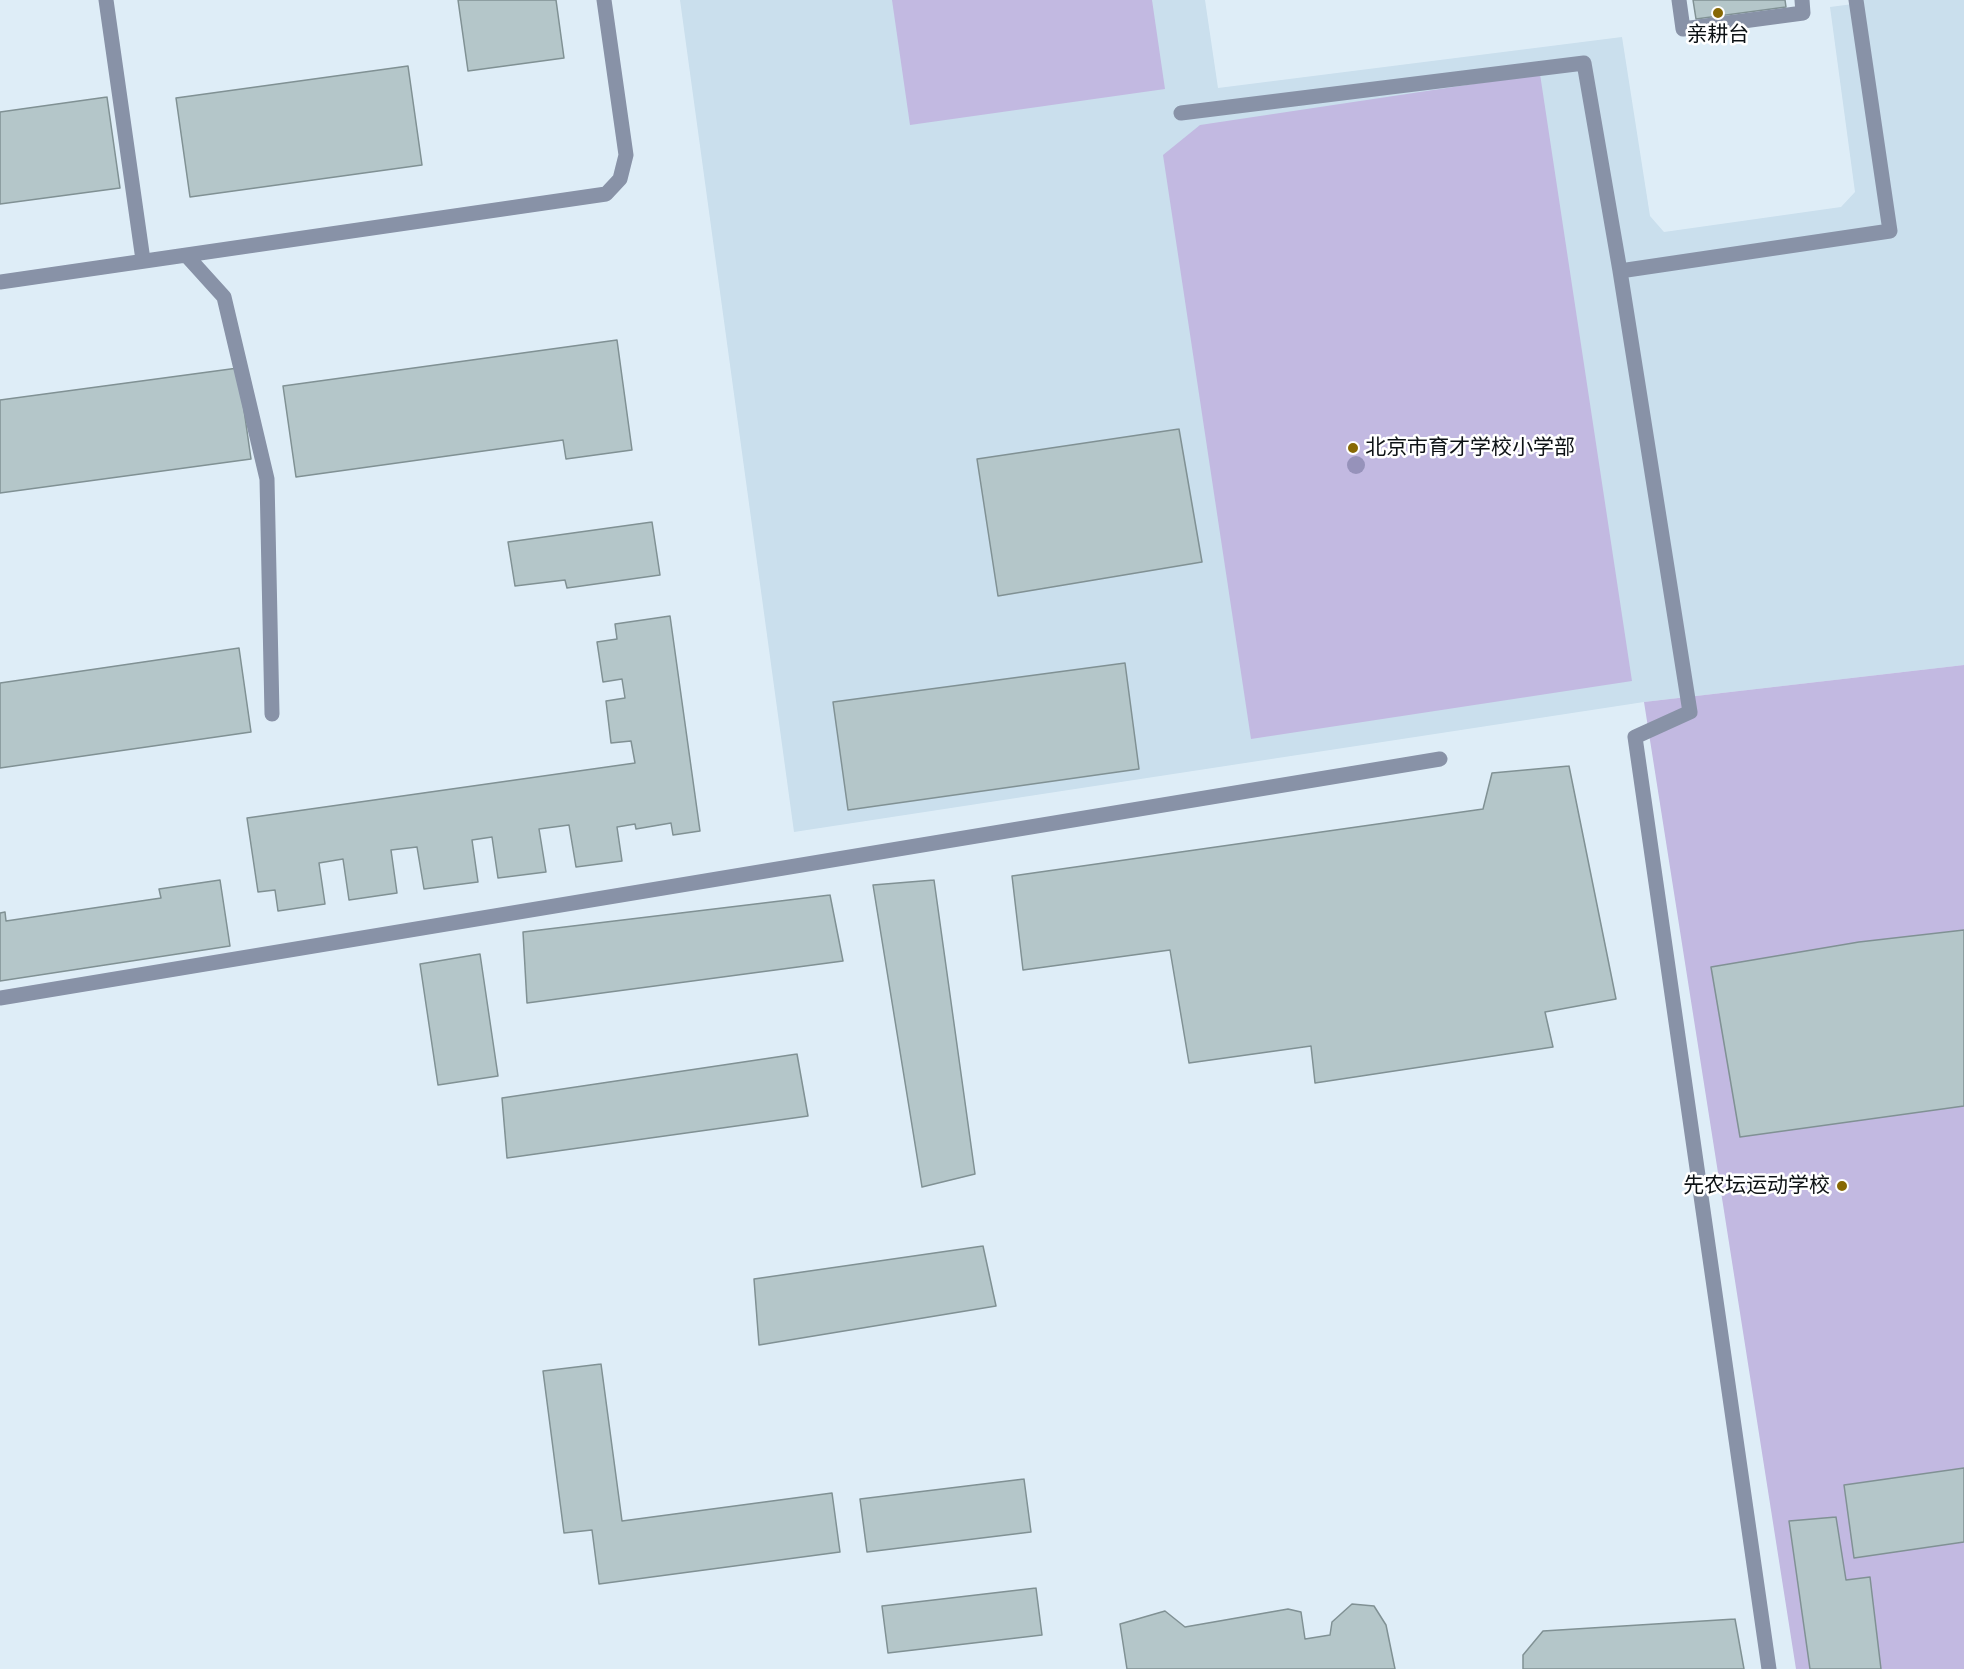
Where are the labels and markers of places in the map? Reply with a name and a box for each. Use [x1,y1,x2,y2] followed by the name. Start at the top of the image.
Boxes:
[1711,6,1725,20] marker: 亲耕台
[1687,22,1749,48] place label: 亲耕台
[1365,435,1575,461] place label: 北京市育才学校小学部
[1346,441,1360,455] marker: 北京市育才学校小学部
[1683,1173,1830,1199] place label: 先农坛运动学校
[1835,1179,1849,1193] marker: 先农坛运动学校

